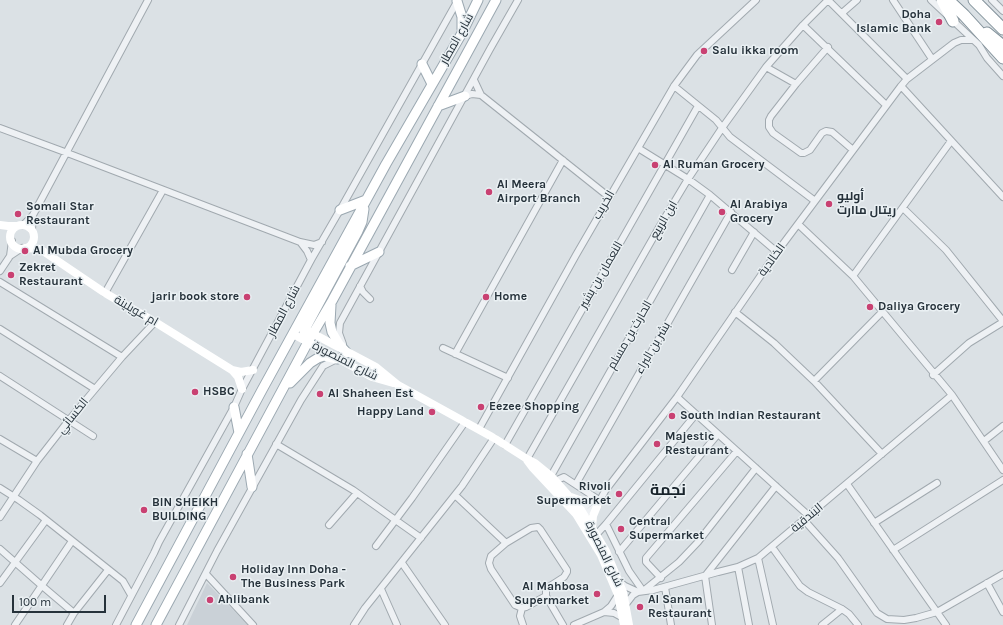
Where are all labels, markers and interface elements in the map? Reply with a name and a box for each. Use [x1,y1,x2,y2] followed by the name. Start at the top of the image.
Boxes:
[856,8,931,36] place label: Doha Islamic Bank
[437,11,477,67] street label: شارع المطار
[934,17,944,27] marker: Doha Islamic Bank
[712,44,799,58] place label: Salu ikka room
[699,46,709,56] marker: Salu ikka room
[663,158,764,172] place label: Al Ruman Grocery
[650,160,660,170] marker: Al Ruman Grocery
[497,178,581,206] place label: Al Meera Airport Branch
[484,187,494,197] marker: Al Meera Airport Branch
[590,188,618,222] street label: الخريب
[837,190,896,218] place label: أوليو ريتال ماارت
[647,198,681,242] street label: ابن الربيع
[730,198,788,226] place label: Al Arabiya Grocery
[824,199,834,209] marker: أوليو ريتال ماارت
[26,200,94,228] place label: Somali Star Restaurant
[717,207,727,217] marker: Al Arabiya Grocery
[13,209,23,219] marker: Somali Star Restaurant
[576,239,626,311] street label: النعمان بن بشير
[755,241,789,279] street label: الخالدية
[33,244,133,258] place label: Al Mubda Grocery
[20,246,30,256] marker: Al Mubda Grocery
[19,261,83,289] place label: Zekret Restaurant
[6,270,16,280] marker: Zekret Restaurant
[264,283,304,339] street label: شارع المطار
[152,290,239,304] place label: jarir book store
[494,290,527,304] place label: Home
[242,292,252,302] marker: jarir book store
[481,292,491,302] marker: Home
[111,293,161,329] street label: ام غويلينة
[605,298,655,372] street label: الحارث بن مسلم
[878,300,960,314] place label: Daliya Grocery
[865,302,875,312] marker: Daliya Grocery
[632,319,674,377] street label: بشر بن البراء
[310,338,380,384] street label: شارع المنصورة
[203,385,234,399] place label: HSBC
[190,387,200,397] marker: HSBC
[328,387,413,401] place label: Al Shaheen Est
[315,389,325,399] marker: Al Shaheen Est
[54,395,92,437] street label: الكسائي
[489,400,579,414] place label: Eezee Shopping
[476,402,486,412] marker: Eezee Shopping
[357,405,424,419] place label: Happy Land
[427,407,437,417] marker: Happy Land
[680,409,821,423] place label: South Indian Restaurant
[667,411,677,421] marker: South Indian Restaurant
[665,430,729,458] place label: Majestic Restaurant
[652,439,662,449] marker: Majestic Restaurant
[536,480,611,508] place label: Rivoli Supermarket
[650,480,686,500] district label: نجمة
[614,489,624,499] marker: Rivoli Supermarket
[152,496,218,524] place label: BIN SHEIKH BUILDING
[788,500,826,536] street label: البندقية
[139,505,149,515] marker: BIN SHEIKH BUILDING
[629,515,704,543] place label: Central Supermarket
[582,519,626,589] street label: شارع المنصورة
[616,524,626,534] marker: Central Supermarket
[241,563,346,591] place label: Holiday Inn Doha - The Business Park
[228,572,238,582] marker: Holiday Inn Doha - The Business Park
[514,580,589,608] place label: Al Mahbosa Supermarket
[14,587,108,613] scale bar
[592,589,602,599] marker: Al Mahbosa Supermarket
[218,593,270,607] place label: Ahlibank
[648,593,712,621] place label: Al Sanam Restaurant
[19,595,51,609] text: 100 m
[205,595,215,605] marker: Ahlibank
[635,602,645,612] marker: Al Sanam Restaurant

